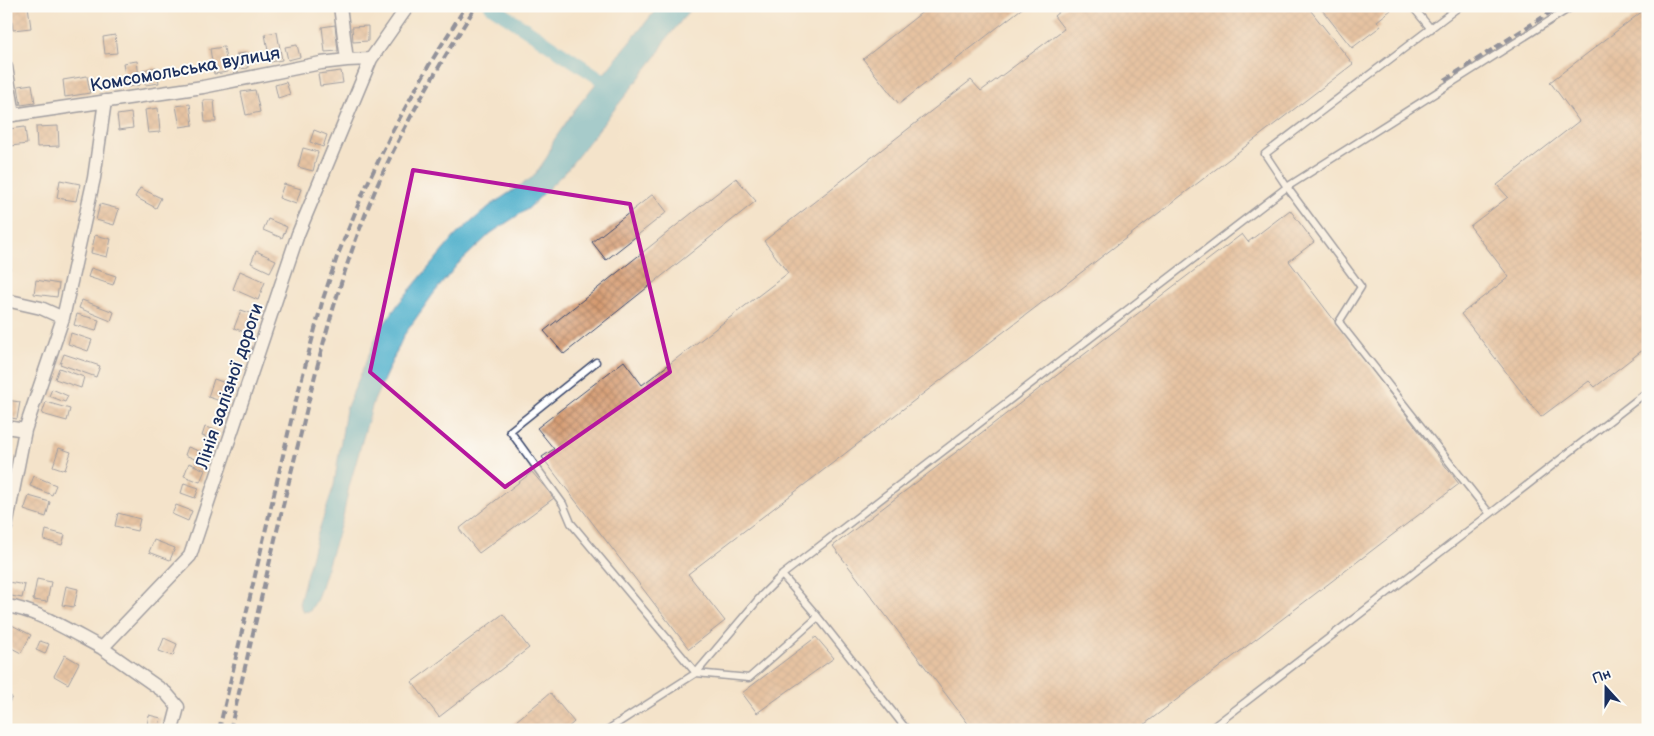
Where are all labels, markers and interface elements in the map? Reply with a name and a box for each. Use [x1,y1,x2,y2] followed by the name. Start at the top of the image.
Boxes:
[89,42,282,97] street label: Комсомольська вулиця
[191,301,268,473] street label: Лінія залізної дороги
[1582,664,1632,714] north arrow
[1590,665,1613,688] text: Пн

